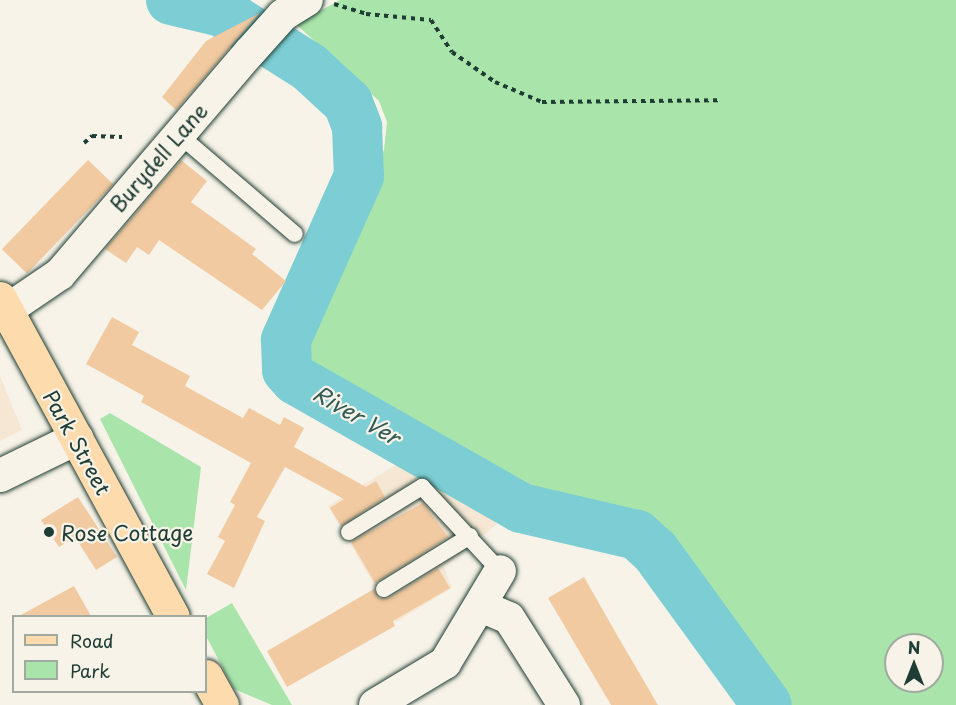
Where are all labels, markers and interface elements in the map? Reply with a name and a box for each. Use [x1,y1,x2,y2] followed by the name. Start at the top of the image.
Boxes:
[104,97,212,217] street label: Burydell Lane
[309,379,405,449] water label: River Ver
[39,385,117,499] street label: Park Street
[61,519,194,545] place label: Rose Cottage
[42,525,56,539] marker: Rose Cottage
[12,615,207,693] legend
[70,627,114,654] text: Road
[884,633,944,693] north arrow
[908,635,920,659] text: N
[70,657,110,684] text: Park

